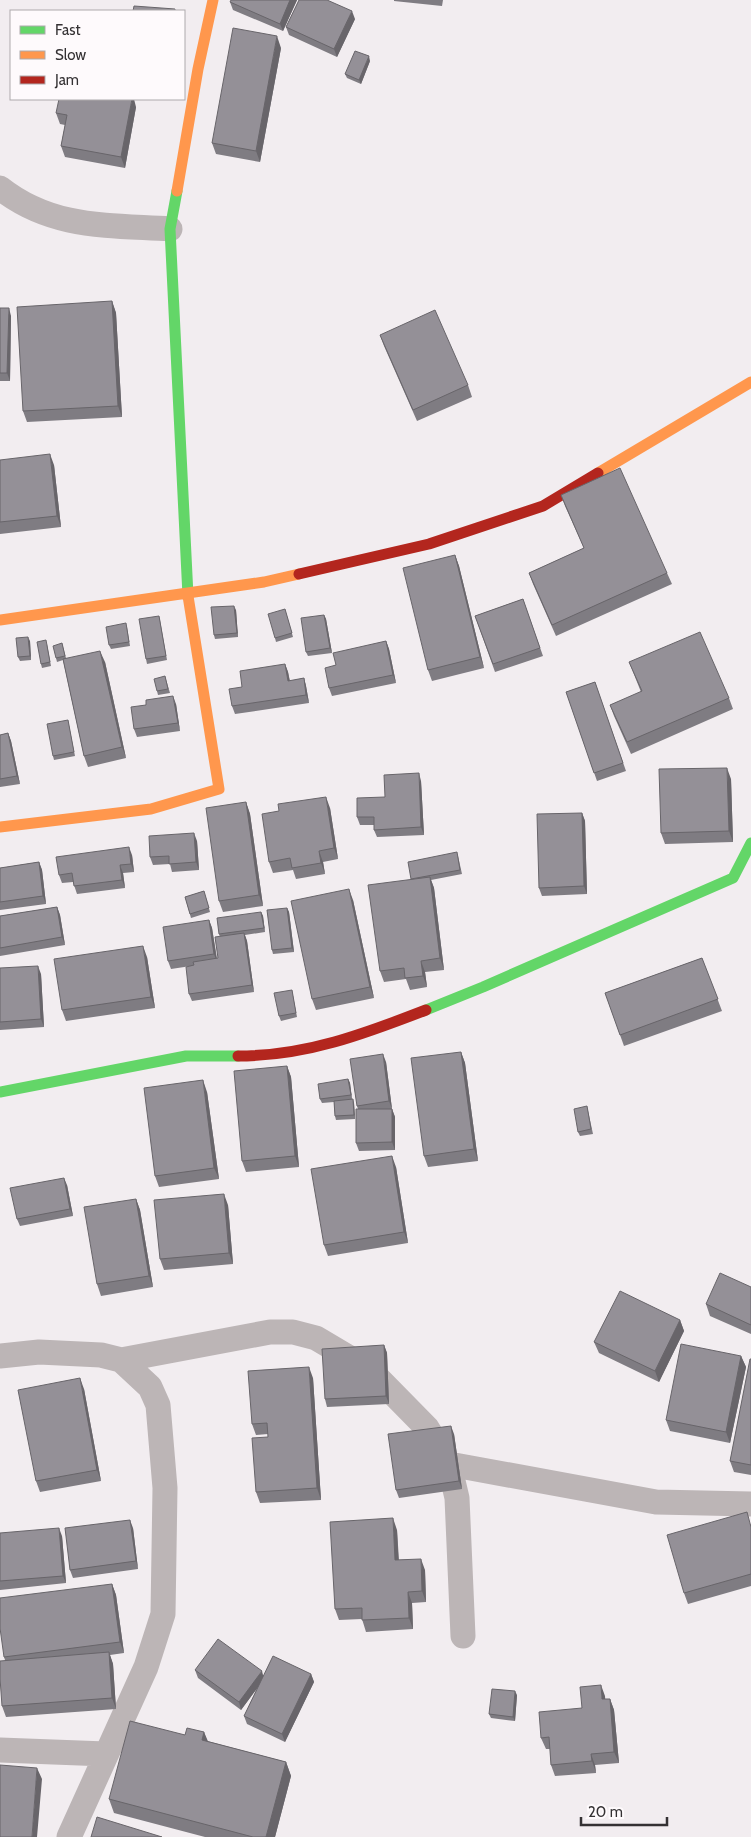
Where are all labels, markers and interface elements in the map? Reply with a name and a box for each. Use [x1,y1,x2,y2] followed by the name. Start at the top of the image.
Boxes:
[10,10,185,100] legend
[55,21,80,39] text: Fast
[55,46,86,64] text: Slow
[54,71,79,89] text: Jam
[581,1794,667,1826] scale bar
[588,1803,623,1821] text: 20 m

